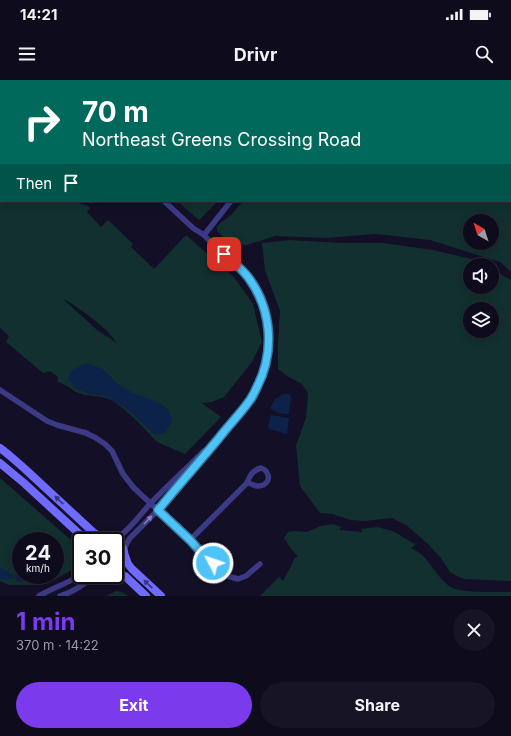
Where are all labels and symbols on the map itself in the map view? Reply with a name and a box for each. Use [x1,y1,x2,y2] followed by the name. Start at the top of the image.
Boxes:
[463,214,499,250] north arrow
[207,237,241,271] pin
[54,496,64,505] one-way arrow
[143,515,153,525] one-way arrow
[72,532,124,584] speed limit sign: 30
[192,542,234,584] position arrow
[143,580,152,589] one-way arrow

